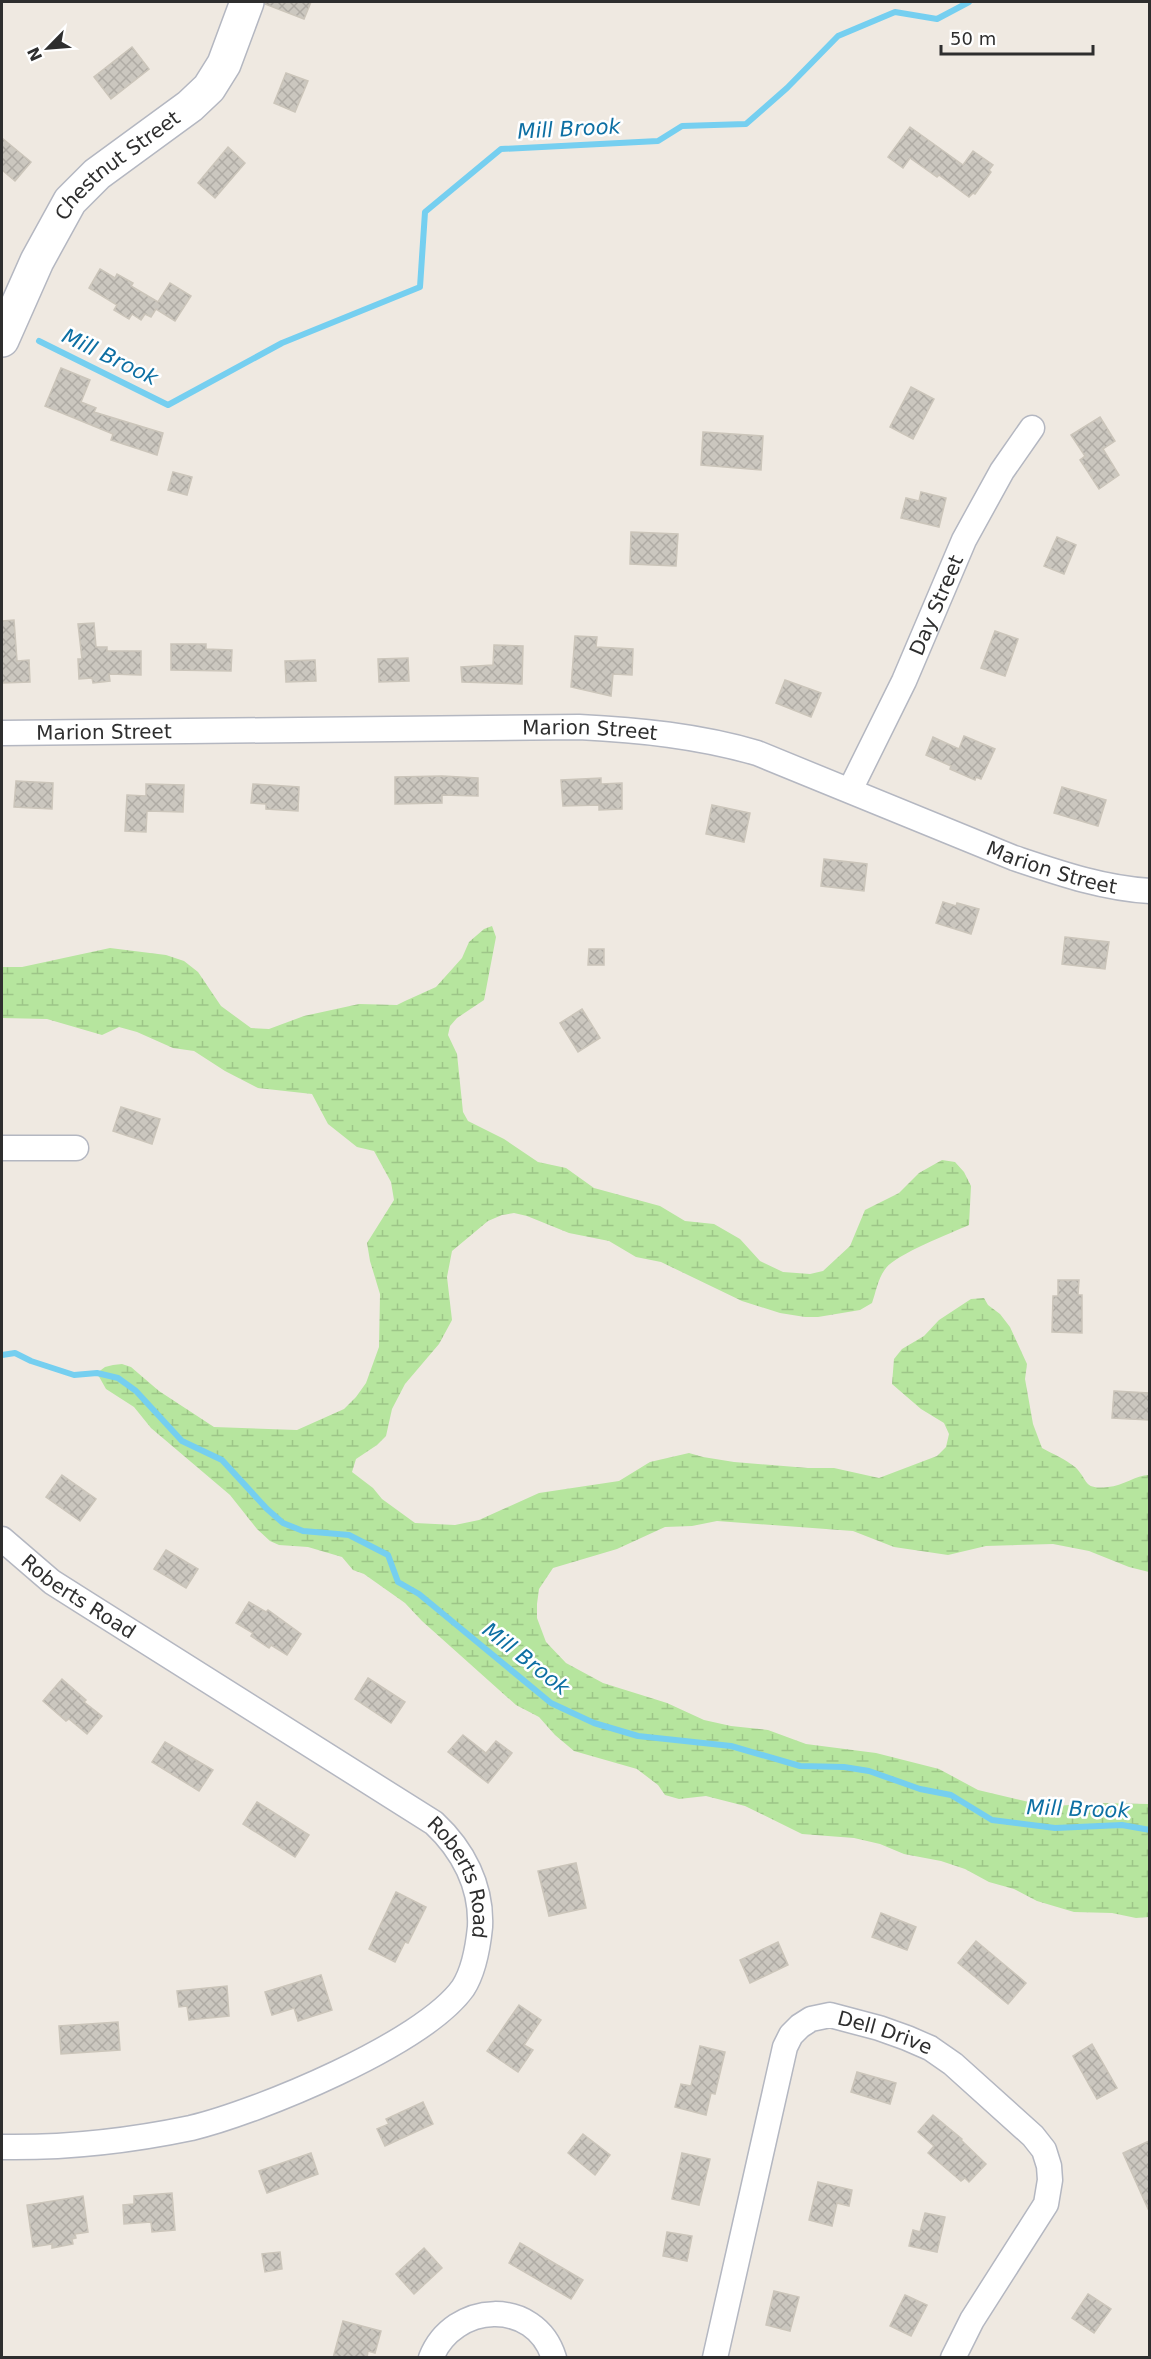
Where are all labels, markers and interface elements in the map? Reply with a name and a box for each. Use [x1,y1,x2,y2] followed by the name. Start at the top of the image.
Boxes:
[18,18,78,78] north arrow
[941,18,1092,56] scale bar
[950,28,996,49] text: 50 m
[23,44,46,64] text: N
[50,105,185,224] street label: Chestnut Street
[517,114,622,144] water label: Mill Brook
[58,324,162,391] water label: Mill Brook
[904,551,968,659] street label: Day Street
[522,715,659,745] street label: Marion Street
[36,719,172,745] street label: Marion Street
[983,836,1119,899] street label: Marion Street
[16,1549,140,1644] street label: Roberts Road
[478,1618,575,1701] water label: Mill Brook
[1026,1795,1131,1823] water label: Mill Brook
[423,1811,492,1940] street label: Roberts Road
[835,2006,936,2060] street label: Dell Drive

